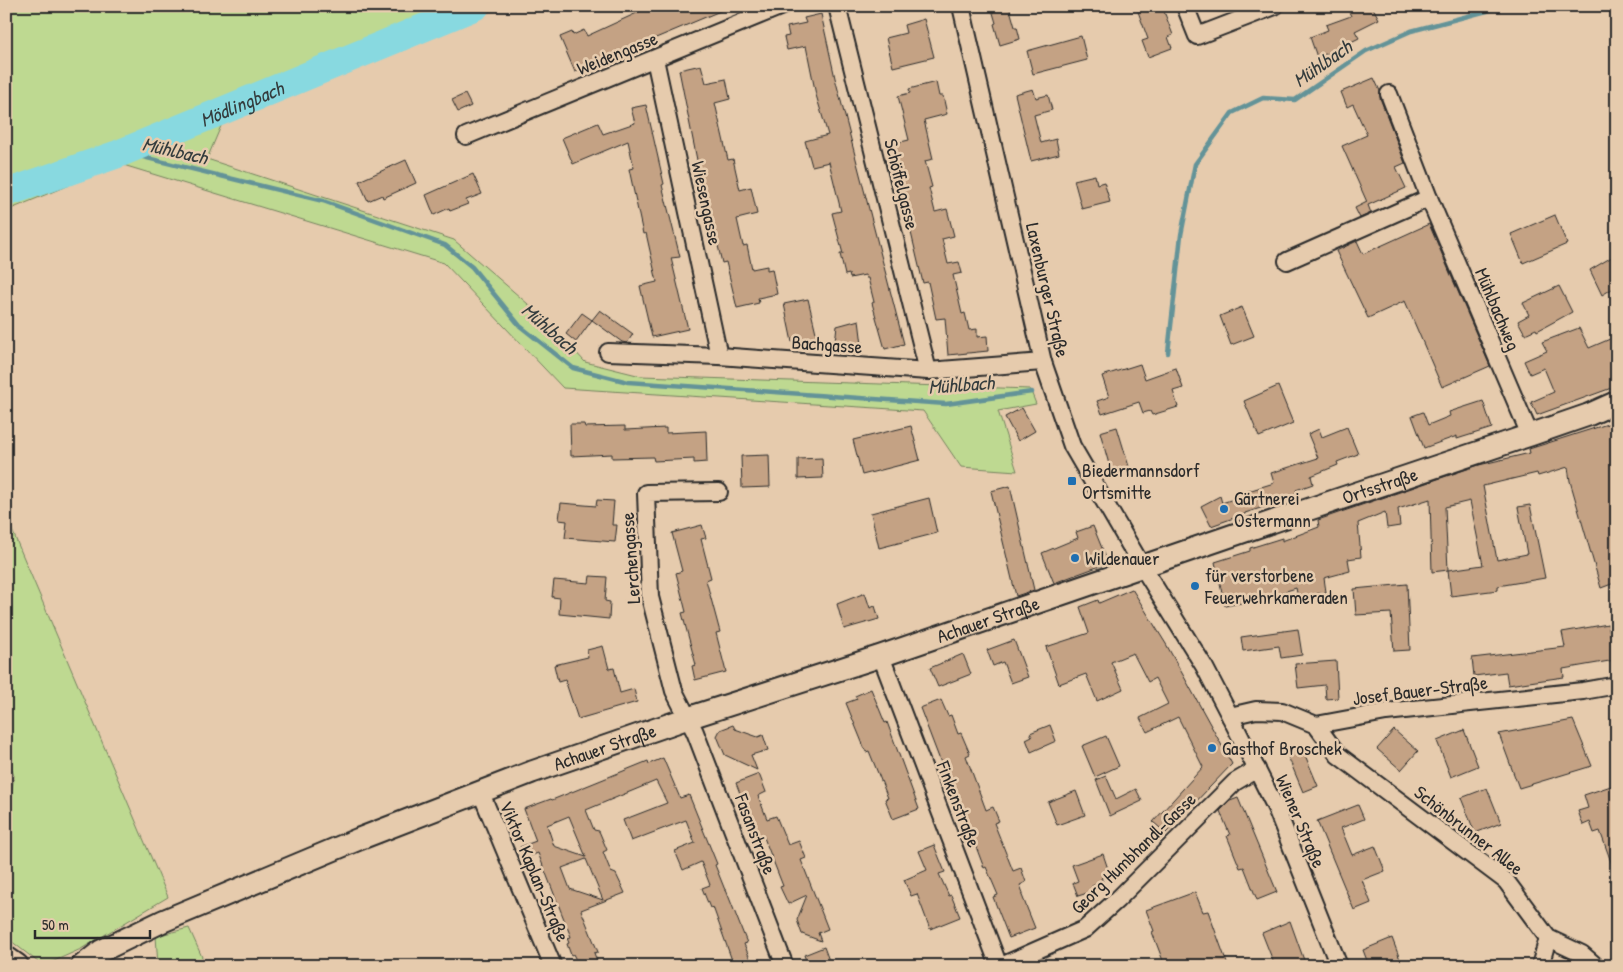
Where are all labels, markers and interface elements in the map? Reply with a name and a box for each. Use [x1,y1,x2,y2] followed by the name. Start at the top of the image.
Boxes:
[573,25,662,81] street label: Weidengasse
[1287,32,1358,93] water label: Mühlbach
[196,73,288,132] water label: Mödlingbach
[140,129,212,171] water label: Mühlbach
[878,136,926,232] street label: Schöffelgasse
[685,159,729,248] street label: Wiesengasse
[1020,220,1076,360] street label: Laxenburger Straße
[1469,264,1527,354] street label: Mühlbachweg
[516,296,585,361] water label: Mühlbach
[791,329,864,359] street label: Bachgasse
[927,368,996,400] water label: Mühlbach
[1082,457,1200,505] place label: Biedermannsdorf Ortsmitte
[1339,461,1421,510] street label: Ortsstraße
[1066,475,1078,487] marker: Biedermannsdorf Ortsmitte
[1234,485,1311,533] place label: Gärtnerei Ostermann
[1218,503,1230,515] marker: Gärtnerei Ostermann
[614,511,646,605] street label: Lerchengasse
[1085,545,1160,571] place label: Wildenauer
[1069,552,1081,564] marker: Wildenauer
[1204,562,1348,610] place label: für verstorbene Feuerwehrkameraden
[1189,580,1201,592] marker: für verstorbene Feuerwehrkameraden
[933,590,1043,649] street label: Achauer Straße
[1351,669,1489,711] street label: Josef Bauer-Straße
[550,717,660,777] street label: Achauer Straße
[1222,735,1342,761] place label: Gasthof Broschek
[1206,742,1218,754] marker: Gasthof Broschek
[930,756,987,851] street label: Finkenstraße
[1270,770,1332,872] street label: Wiener Straße
[1409,779,1529,881] street label: Schönbrunner Allee
[1065,786,1202,920] street label: Georg Humbhandl-Gasse
[728,789,783,878] street label: Fasanstraße
[494,797,577,946] street label: Viktor Kaplan-Straße
[35,907,150,939] scale bar
[42,914,69,935] text: 50 m

